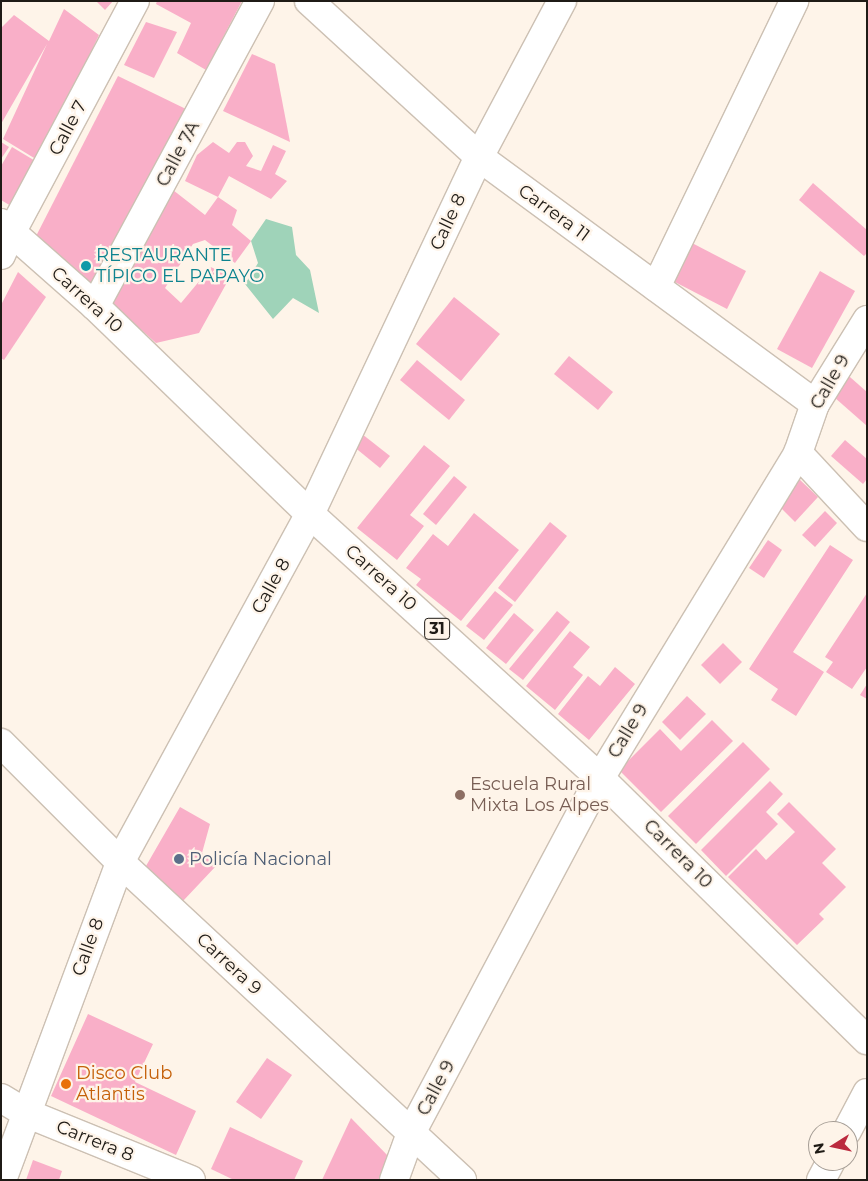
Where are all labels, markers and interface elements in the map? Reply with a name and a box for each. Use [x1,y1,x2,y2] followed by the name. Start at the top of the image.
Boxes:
[45,97,91,159] street label: Calle 7
[152,118,204,190] street label: Calle 7A
[514,180,594,246] street label: Carrera 11
[426,190,470,254] street label: Calle 8
[96,245,264,288] place label: RESTAURANTE TÍPICO EL PAPAYO
[80,260,92,272] marker: RESTAURANTE TÍPICO EL PAPAYO
[47,262,127,338] street label: Carrera 10
[806,351,854,413] street label: Calle 9
[341,540,421,616] street label: Carrera 10
[247,555,295,617] street label: Calle 8
[423,616,451,642] road number: 31
[603,700,653,762] street label: Calle 9
[470,774,609,816] place label: Escuela Rural Mixta Los Alpes
[454,789,466,801] marker: Escuela Rural Mixta Los Alpes
[639,815,717,893] street label: Carrera 10
[189,848,332,870] place label: Policía Nacional
[173,853,185,865] marker: Policía Nacional
[68,915,108,979] street label: Calle 8
[192,928,266,1000] street label: Carrera 9
[413,1057,459,1119] street label: Calle 9
[76,1063,172,1106] place label: Disco Club Atlantis
[60,1078,72,1090] marker: Disco Club Atlantis
[53,1116,137,1166] street label: Carrera 8
[808,1121,858,1171] north arrow
[809,1141,829,1156] text: N

